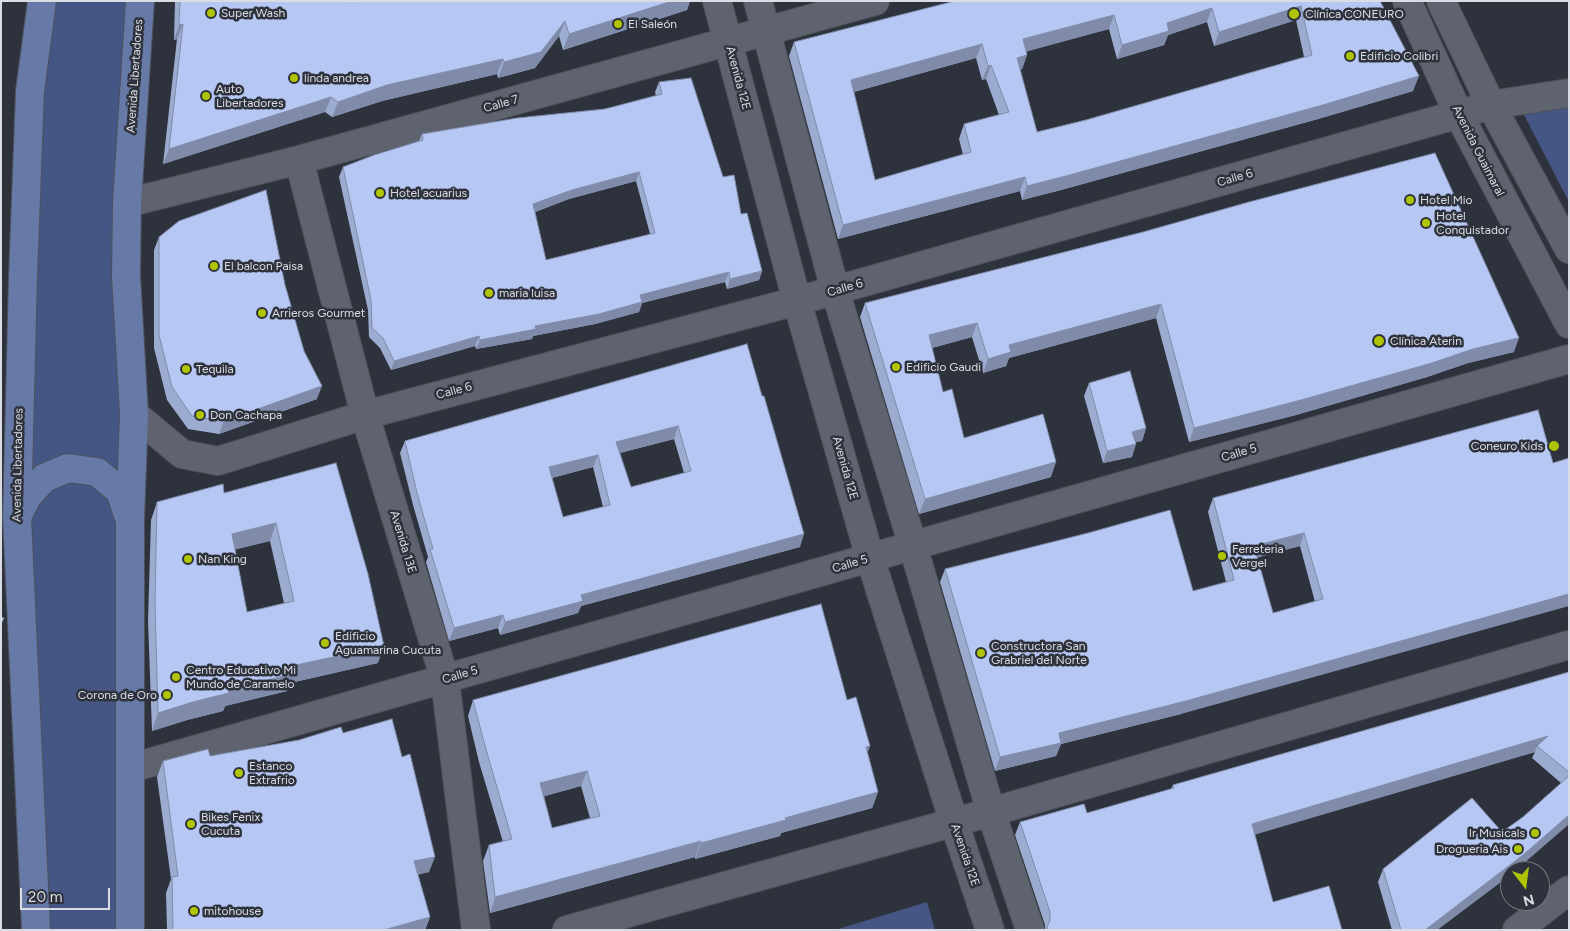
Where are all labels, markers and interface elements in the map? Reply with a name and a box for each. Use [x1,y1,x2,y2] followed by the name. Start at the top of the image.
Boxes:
[221,6,285,20] place label: Super Wash
[205,7,217,19] marker: Super Wash
[1287,7,1301,21] marker: Clínica CONEURO
[1305,7,1404,21] place label: Clínica CONEURO
[628,17,677,31] place label: El Saleón
[612,18,624,30] marker: El Saleón
[124,19,146,133] street label: Avenida Libertadores
[723,45,753,111] street label: Avenida 12E
[1360,49,1438,63] place label: Edificio Colibri
[1344,50,1356,62] marker: Edificio Colibri
[304,71,369,85] place label: linda andrea
[288,72,300,84] marker: linda andrea
[216,82,283,110] place label: Auto Libertadores
[200,90,212,102] marker: Auto Libertadores
[482,92,520,116] street label: Calle 7
[1449,103,1507,199] street label: Avenida Guaimaral
[1216,166,1254,190] street label: Calle 6
[390,186,467,200] place label: Hotel acuarius
[374,187,386,199] marker: Hotel acuarius
[1420,193,1473,207] place label: Hotel Mio
[1404,194,1416,206] marker: Hotel Mio
[1436,209,1509,237] place label: Hotel Conquistador
[1420,217,1432,229] marker: Hotel Conquistador
[224,259,303,273] place label: El balcon Paisa
[208,260,220,272] marker: El balcon Paisa
[826,276,864,300] street label: Calle 6
[499,286,555,300] place label: maria luisa
[483,287,495,299] marker: maria luisa
[272,306,365,320] place label: Arrieros Gourmet
[256,307,268,319] marker: Arrieros Gourmet
[1372,334,1386,348] marker: Clínica Aterin
[1390,334,1462,348] place label: Clínica Aterin
[906,360,981,374] place label: Edificio Gaudi
[890,361,902,373] marker: Edificio Gaudi
[196,362,234,376] place label: Tequila
[180,363,192,375] marker: Tequila
[435,379,473,403] street label: Calle 6
[10,408,26,522] street label: Avenida Libertadores
[210,408,282,422] place label: Don Cachapa
[194,409,206,421] marker: Don Cachapa
[829,435,861,501] street label: Avenida 12E
[1471,439,1543,453] place label: Coneuro Kids
[1547,439,1561,453] marker: Coneuro Kids
[1219,441,1259,465] street label: Calle 5
[387,509,419,575] street label: Avenida 13E
[1232,542,1284,570] place label: Ferreteria Vergel
[1216,550,1228,562] marker: Ferreteria Vergel
[198,552,247,566] place label: Nan King
[830,552,870,576] street label: Calle 5
[182,553,194,565] marker: Nan King
[335,629,441,657] place label: Edificio Aguamarina Cucuta
[319,637,331,649] marker: Edificio Aguamarina Cucuta
[991,639,1087,667] place label: Constructora San Grabriel del Norte
[975,647,987,659] marker: Constructora San Grabriel del Norte
[186,663,296,691] place label: Centro Educativo Mi Mundo de Caramelo
[440,663,480,687] street label: Calle 5
[170,671,182,683] marker: Centro Educativo Mi Mundo de Caramelo
[78,688,157,702] place label: Corona de Oro
[161,689,173,701] marker: Corona de Oro
[249,759,295,787] place label: Estanco Extrafrio
[233,767,245,779] marker: Estanco Extrafrio
[201,810,260,838] place label: Bikes Fenix Cucuta
[185,818,197,830] marker: Bikes Fenix Cucuta
[948,822,982,888] street label: Avenida 12E
[1469,826,1525,840] place label: Ir Musicals
[1529,827,1541,839] marker: Ir Musicals
[1436,842,1508,856] place label: Drogueria Ais
[1512,843,1524,855] marker: Drogueria Ais
[1500,861,1550,911] north arrow
[22,878,112,910] scale bar
[28,888,62,906] text: 20 m
[1521,890,1536,910] text: N
[204,904,261,918] place label: mitohouse
[188,905,200,917] marker: mitohouse

